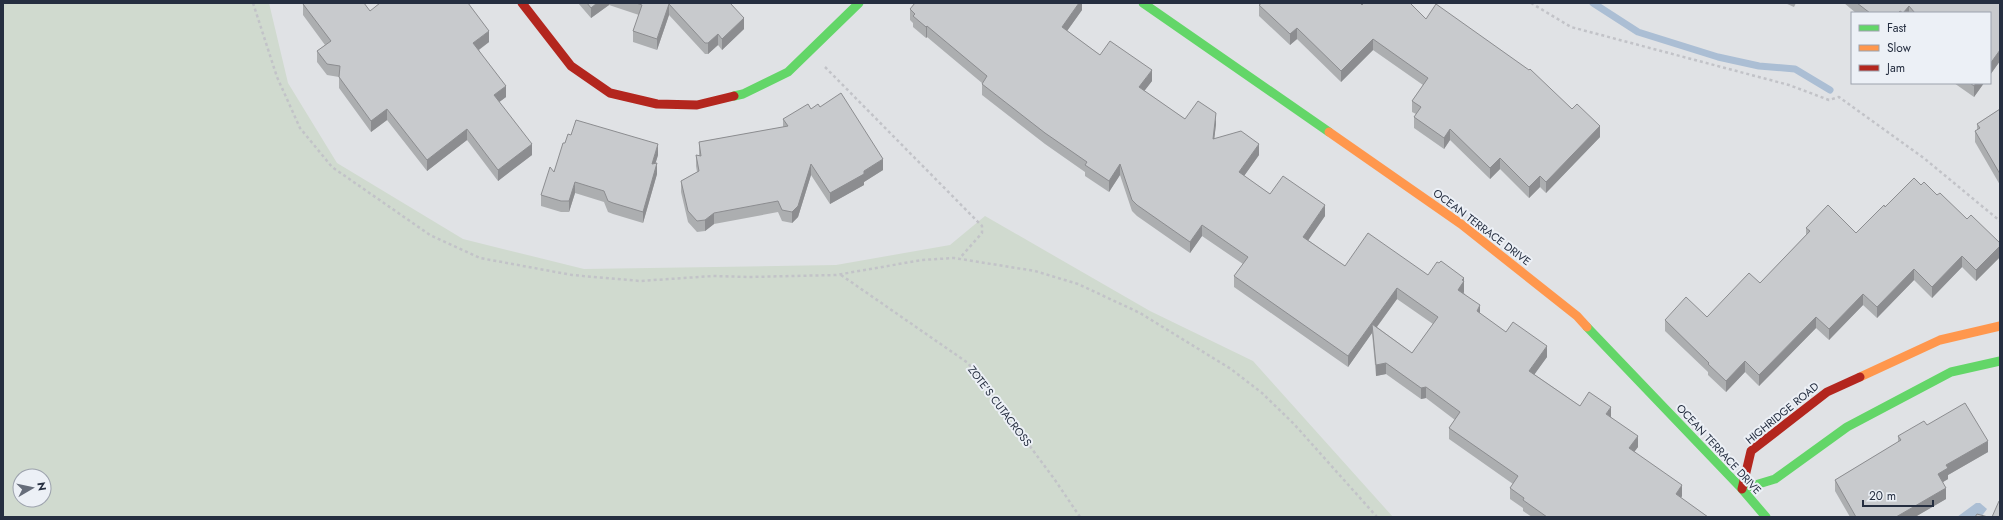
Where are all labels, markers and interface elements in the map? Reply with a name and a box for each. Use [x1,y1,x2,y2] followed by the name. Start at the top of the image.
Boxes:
[1851,12,1991,84] legend
[1887,19,1906,37] text: Fast
[1887,39,1912,57] text: Slow
[1885,59,1905,77] text: Jam
[1430,185,1534,269] street label: OCEAN TERRACE DRIVE
[964,362,1036,450] street label: ZOTE'S CUTACROSS
[1742,378,1823,448] street label: HIGHRIDGE ROAD
[1673,400,1765,498] street label: OCEAN TERRACE DRIVE
[12,468,52,508] north arrow
[33,481,50,492] text: N
[1863,482,1933,508] scale bar
[1869,487,1896,505] text: 20 m

